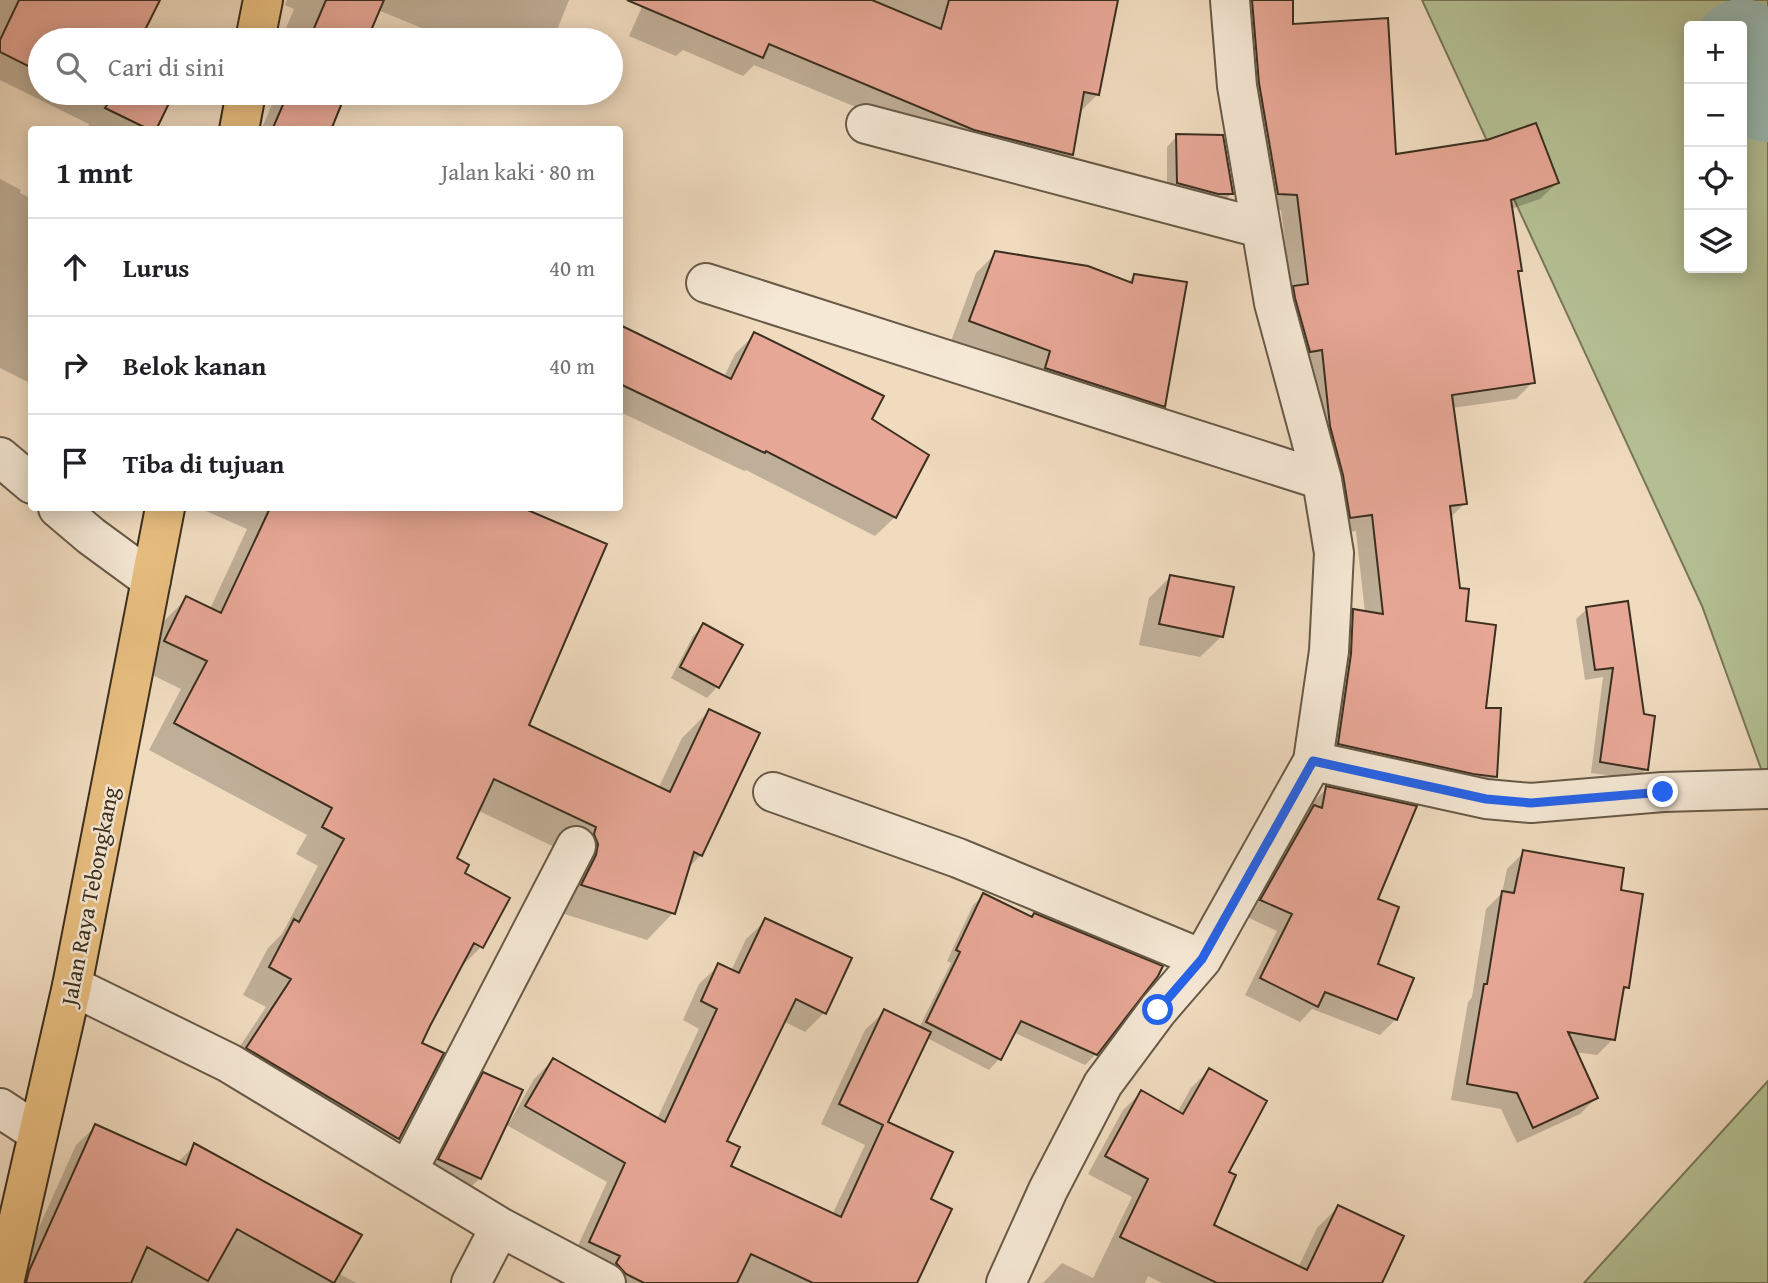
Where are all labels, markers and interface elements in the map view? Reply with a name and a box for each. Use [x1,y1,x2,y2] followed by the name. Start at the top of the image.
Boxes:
[1684,21,1747,273] map controls
[1684,21,1747,84] button: +
[28,28,623,105] search box
[108,47,225,86] text: Cari di sini
[52,48,90,86] icon: search
[1684,84,1747,147] button: −
[1684,147,1747,210] button: locate
[56,150,133,194] text: 1 mnt
[441,155,595,188] text: Jalan kaki · 80 m
[1684,210,1747,273] button: layers
[56,248,94,286] icon: ahead
[123,248,189,287] text: Lurus
[549,251,595,284] text: 40 m
[56,346,94,384] icon: right
[123,346,266,385] text: Belok kanan
[549,349,595,382] text: 40 m
[56,444,94,482] icon: arrive
[123,444,284,483] text: Tiba di tujuan
[1647,776,1678,807] route end
[51,783,127,1011] street label: Jalan Raya Tebongkang
[1142,994,1173,1025] route start

